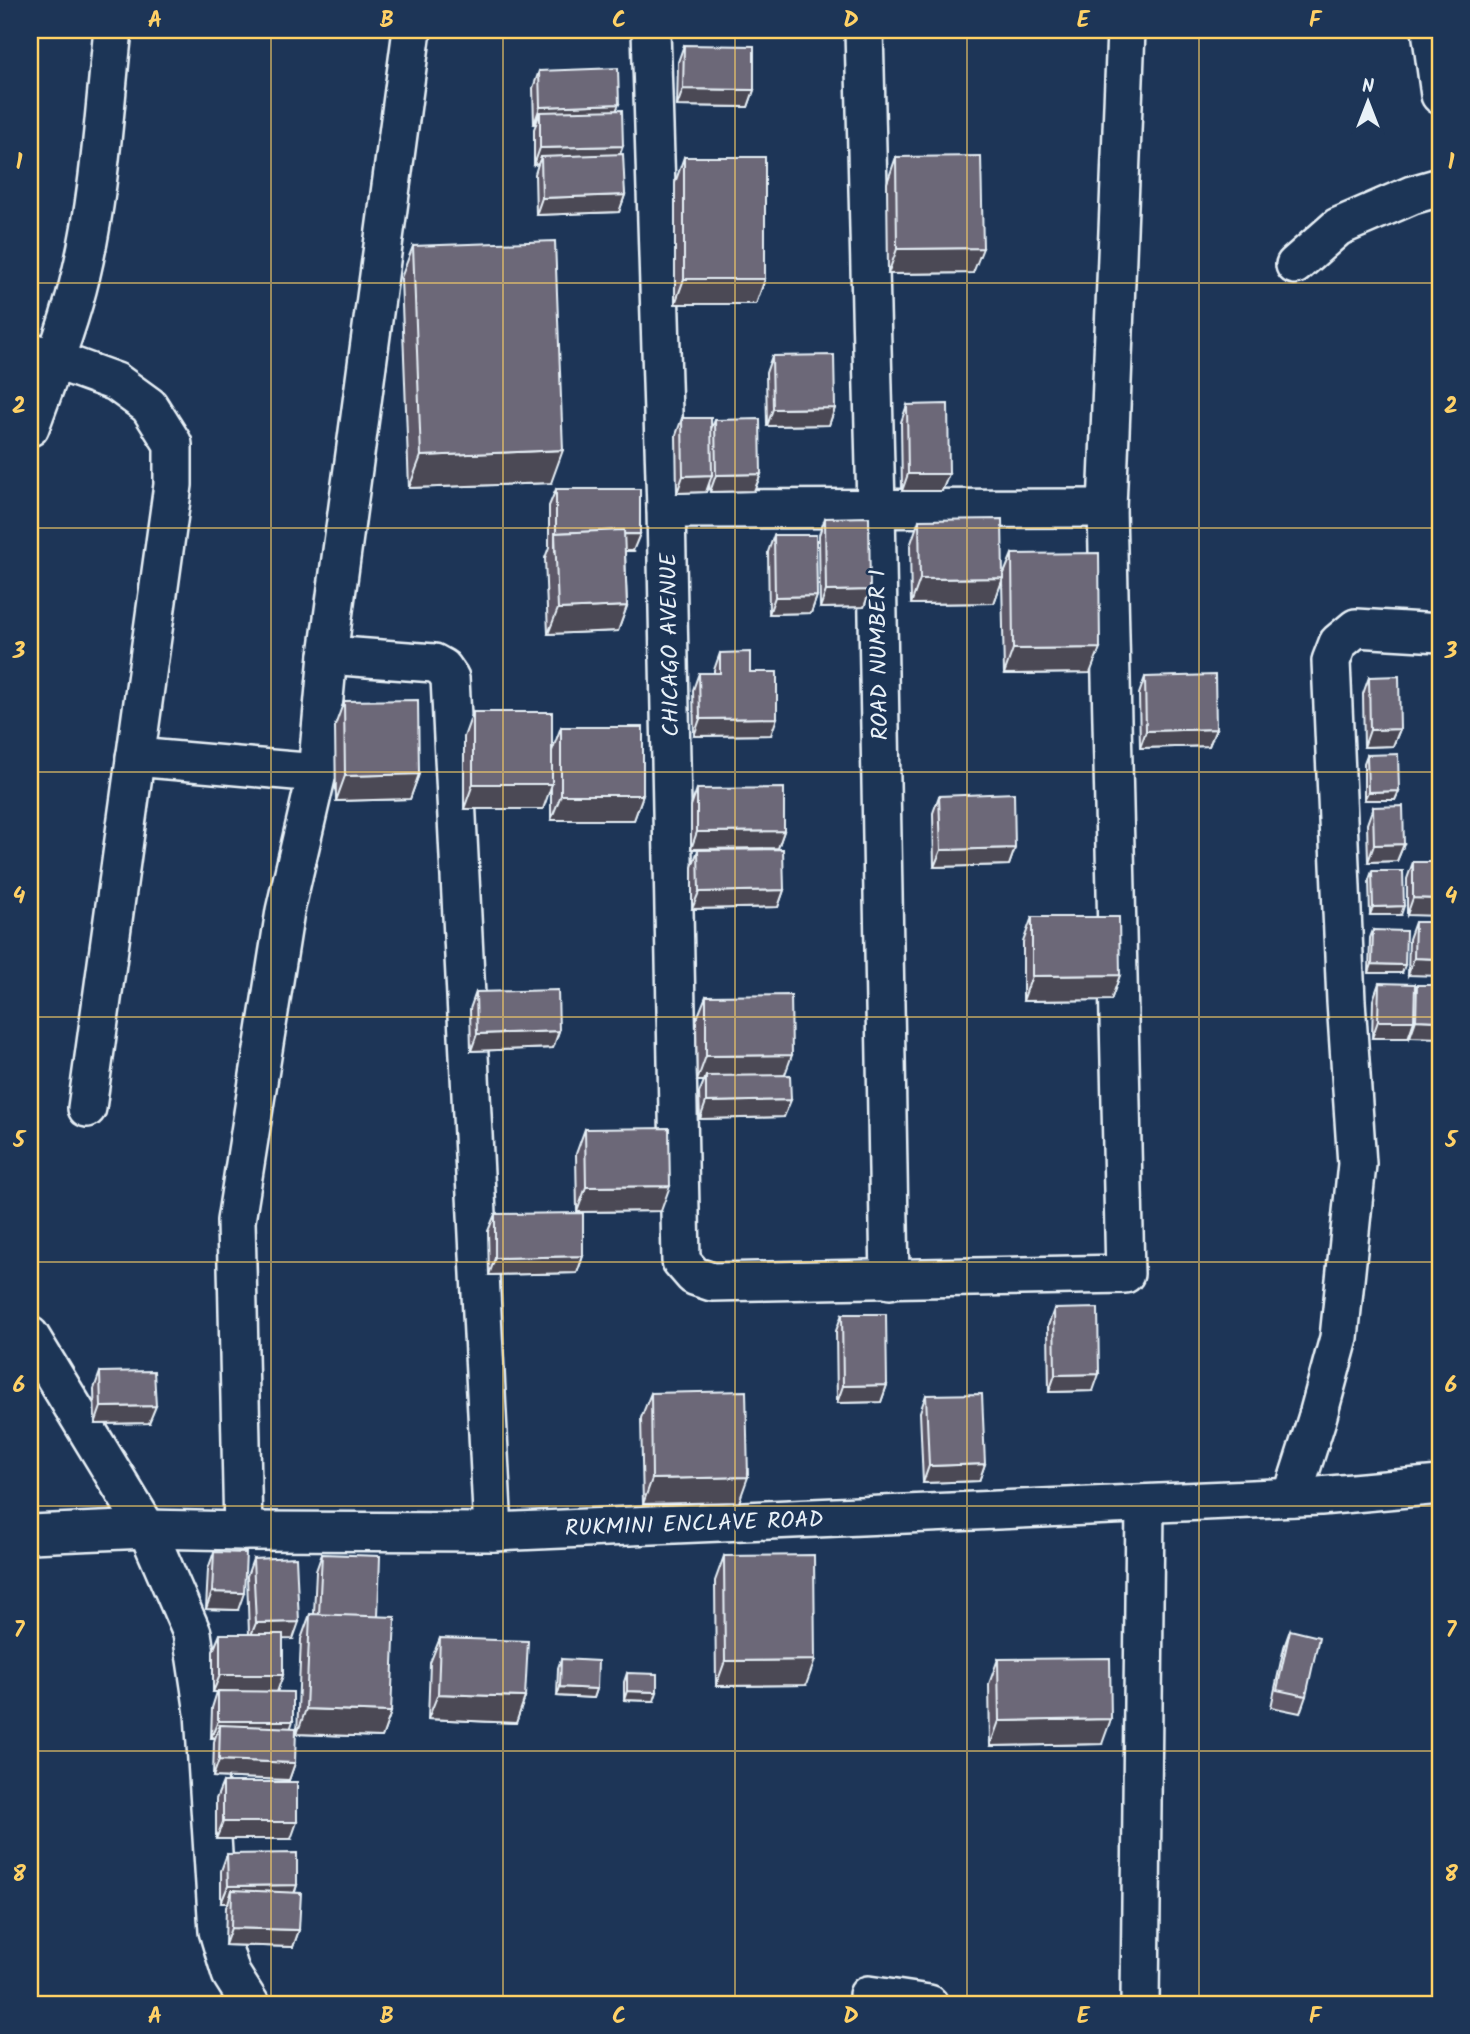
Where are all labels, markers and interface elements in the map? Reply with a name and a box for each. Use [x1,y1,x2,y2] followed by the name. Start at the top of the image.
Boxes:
[148,3,162,39] text: A
[380,3,394,39] text: B
[612,3,626,39] text: C
[843,3,859,39] text: D
[1077,3,1091,39] text: E
[1309,3,1323,39] text: F
[1334,66,1404,136] north arrow
[1362,72,1374,102] text: N
[16,145,23,181] text: 1
[1448,145,1455,181] text: 1
[12,389,26,425] text: 2
[1444,389,1458,425] text: 2
[651,552,691,737] street label: CHICAGO AVENUE
[861,569,899,741] street label: ROAD NUMBER 1
[12,634,26,670] text: 3
[1444,634,1458,670] text: 3
[13,879,26,915] text: 4
[1445,879,1458,915] text: 4
[12,1123,27,1159] text: 5
[1444,1123,1459,1159] text: 5
[13,1368,25,1404] text: 6
[1445,1368,1457,1404] text: 6
[564,1502,824,1548] street label: RUKMINI ENCLAVE ROAD
[14,1613,26,1649] text: 7
[1446,1613,1458,1649] text: 7
[12,1857,26,1893] text: 8
[1444,1857,1458,1893] text: 8
[148,1999,162,2034] text: A
[380,1999,394,2034] text: B
[612,1999,626,2034] text: C
[843,1999,859,2034] text: D
[1077,1999,1091,2034] text: E
[1309,1999,1323,2034] text: F

